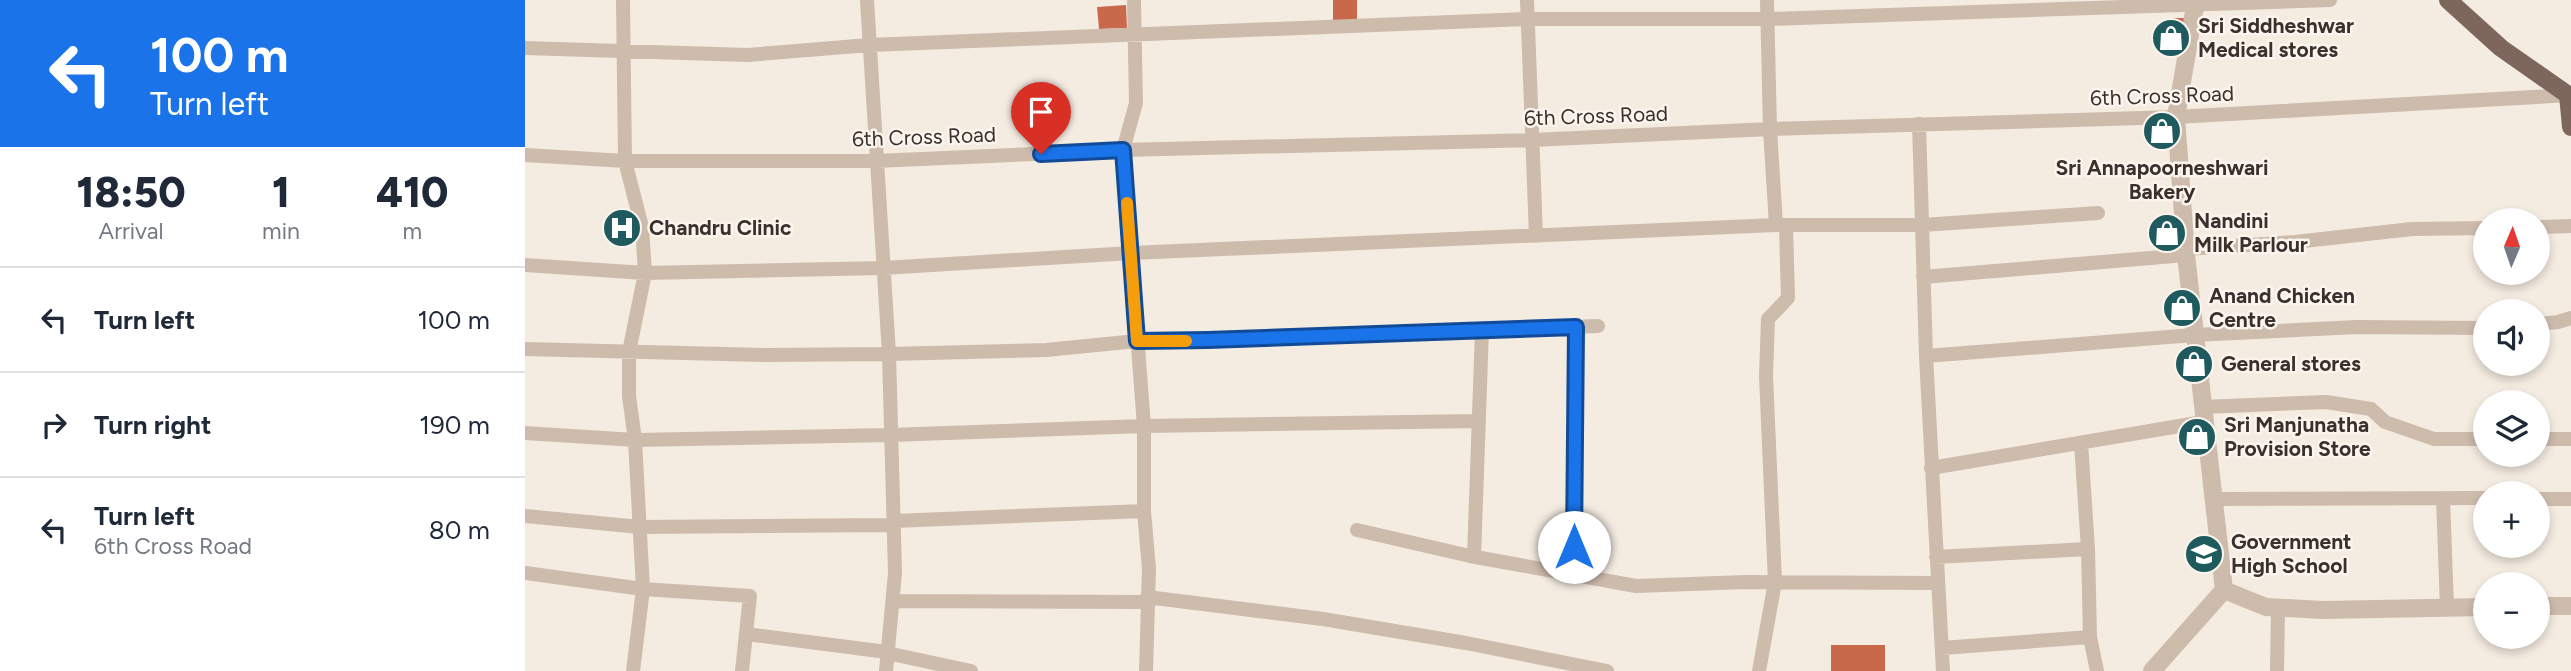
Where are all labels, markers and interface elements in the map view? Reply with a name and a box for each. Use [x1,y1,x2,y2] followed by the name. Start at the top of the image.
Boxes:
[2198,13,2354,62] place label: Sri Siddheshwar Medical stores
[2150,17,2192,59] shop icon: Sri Siddheshwar Medical stores
[150,25,289,84] text: 100 m
[35,28,126,119] icon: left
[2089,80,2234,111] street label: 6th Cross Road
[1011,82,1071,154] pin
[150,85,269,123] text: Turn left
[1022,93,1060,131] icon: arrive
[1523,100,1668,131] street label: 6th Cross Road
[2141,110,2183,152] shop icon: Sri Annapoorneshwari Bakery
[851,121,996,152] street label: 6th Cross Road
[2055,155,2269,204] place label: Sri Annapoorneshwari Bakery
[77,167,186,218] text: 18:50
[272,167,290,218] text: 1
[376,167,448,218] text: 410
[601,207,643,249] hospital icon: Chandru Clinic
[2194,208,2308,257] place label: Nandini Milk Parlour
[2473,208,2550,285] north arrow
[2473,208,2550,649] map controls
[2146,212,2188,254] shop icon: Nandini Milk Parlour
[649,215,792,240] place label: Chandru Clinic
[99,217,164,245] text: Arrival
[262,217,300,245] text: min
[403,217,422,245] text: m
[2209,283,2355,332] place label: Anand Chicken Centre
[2161,287,2203,329] shop icon: Anand Chicken Centre
[2473,299,2550,376] button: sound
[35,301,73,339] icon: left
[94,304,195,336] text: Turn left
[417,304,490,336] text: 100 m
[2173,343,2215,385] shop icon: General stores
[2221,351,2361,376] place label: General stores
[2473,390,2550,467] button: layers
[35,406,73,444] icon: right
[94,409,211,441] text: Turn right
[419,409,490,441] text: 190 m
[2224,412,2371,461] place label: Sri Manjunatha Provision Store
[2176,416,2218,458] shop icon: Sri Manjunatha Provision Store
[2473,481,2550,558] button: +
[94,500,195,532] text: Turn left
[1537,510,1611,584] position arrow
[35,511,73,549] icon: left
[429,514,490,546] text: 80 m
[2231,529,2352,578] place label: Government High School
[94,532,252,560] text: 6th Cross Road
[2183,533,2225,575] school or university icon: Government High School
[2473,572,2550,649] button: −

